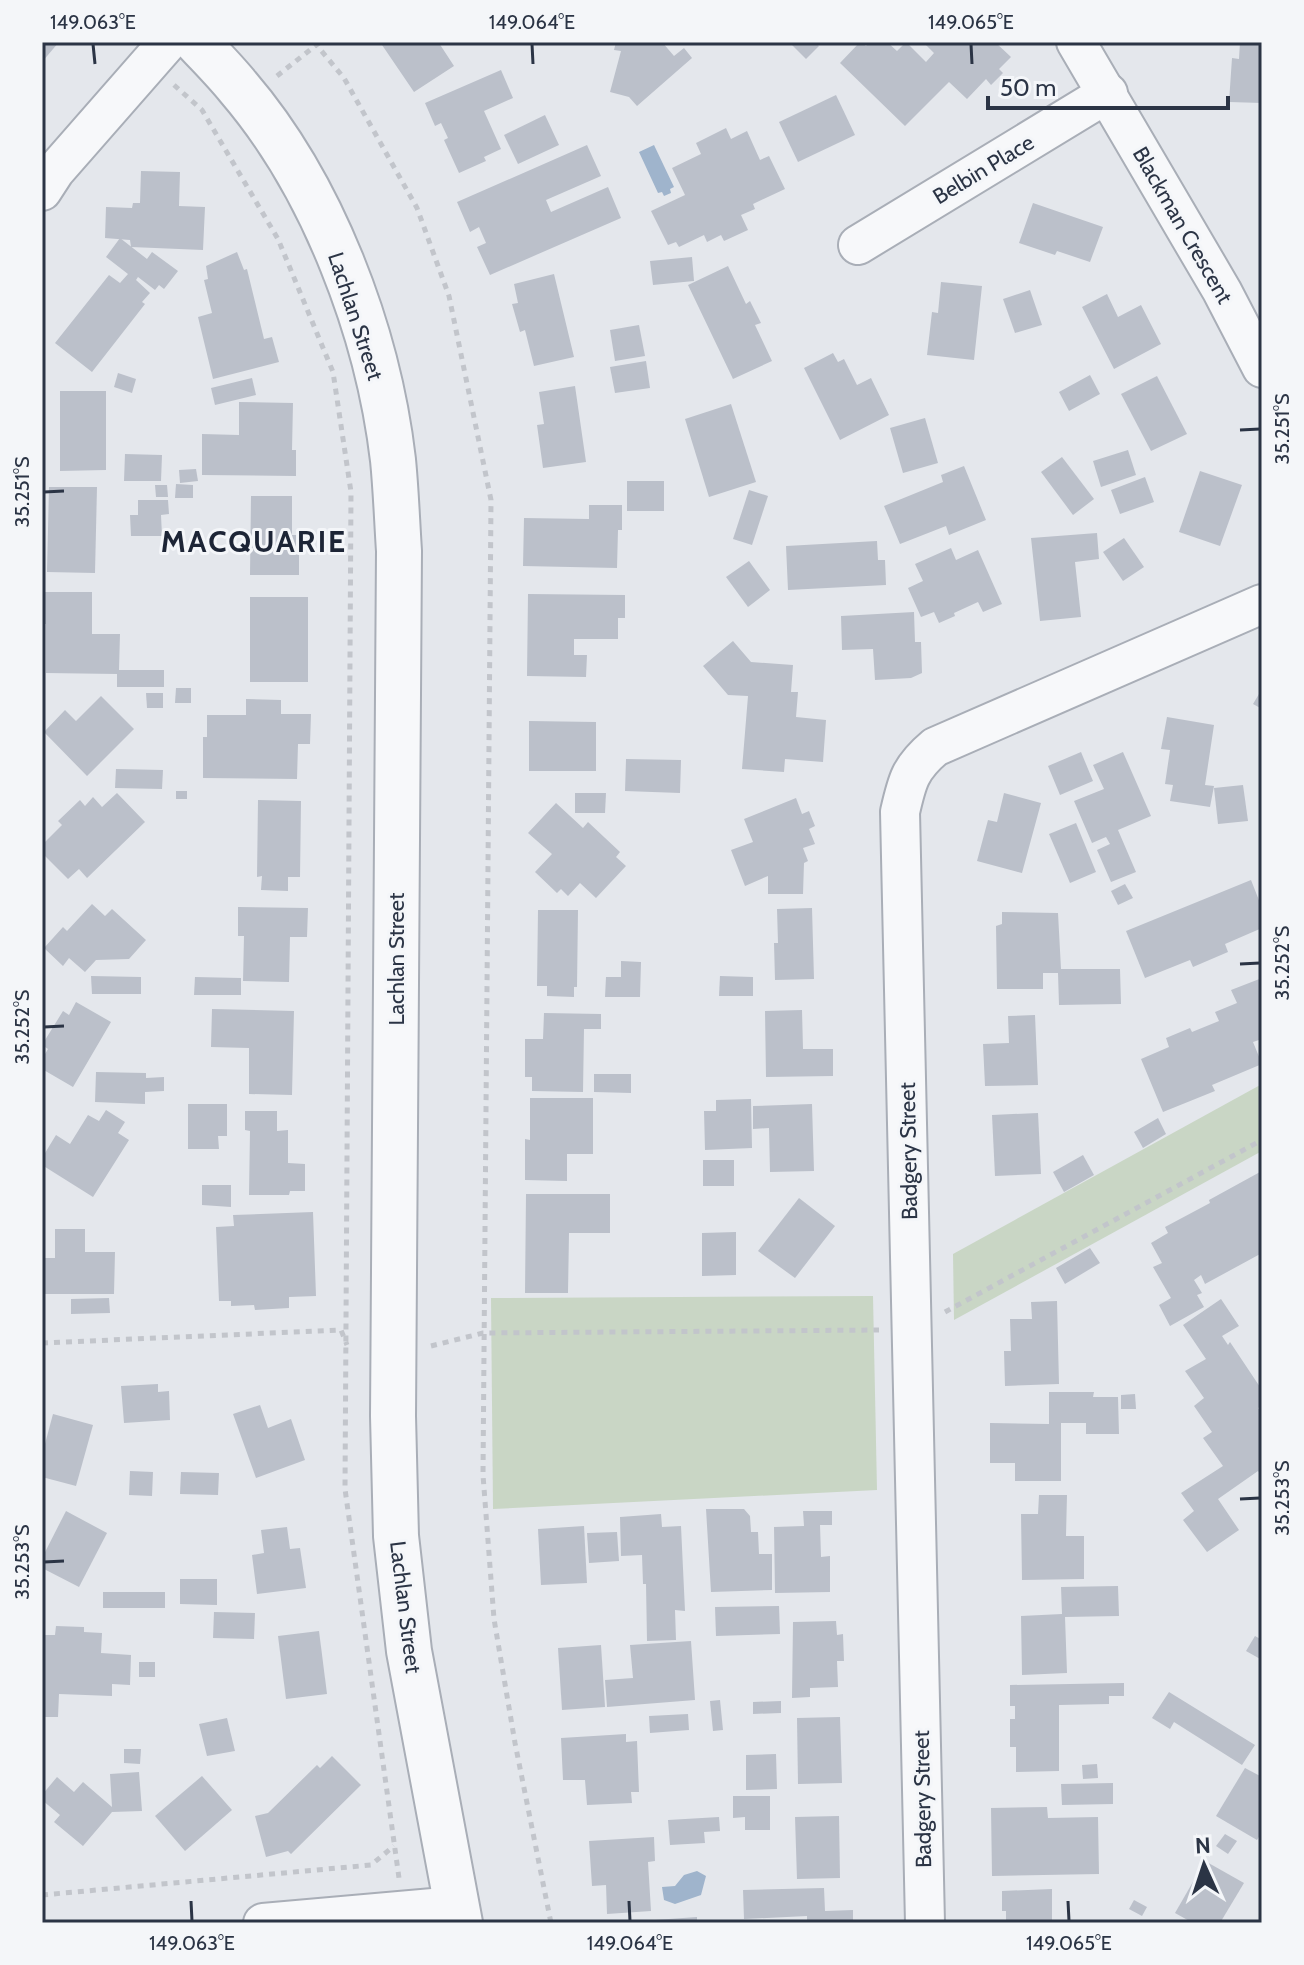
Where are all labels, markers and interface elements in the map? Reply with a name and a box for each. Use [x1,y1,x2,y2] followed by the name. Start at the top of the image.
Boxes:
[50,10,136,34] text: 149.063°E
[489,10,575,34] text: 149.064°E
[928,10,1014,34] text: 149.065°E
[988,60,1228,110] scale bar
[1000,73,1056,102] text: 50 m
[928,129,1039,210] street label: Belbin Place
[1127,142,1239,309] street label: Blackman Crescent
[322,249,389,384] street label: Lachlan Street
[1270,393,1294,465] text: 35.251°S
[10,456,34,528] text: 35.251°S
[161,523,347,560] district label: MACQUARIE
[383,892,410,1026] street label: Lachlan Street
[1270,925,1294,1001] text: 35.252°S
[10,989,34,1065] text: 35.252°S
[894,1081,923,1220] street label: Badgery Street
[1270,1460,1294,1536] text: 35.253°S
[10,1524,34,1600] text: 35.253°S
[384,1539,427,1675] street label: Lachlan Street
[908,1729,937,1868] street label: Badgery Street
[1164,1825,1244,1905] north arrow
[1195,1832,1211,1859] text: N
[149,1931,235,1955] text: 149.063°E
[587,1931,673,1955] text: 149.064°E
[1026,1931,1112,1955] text: 149.065°E

